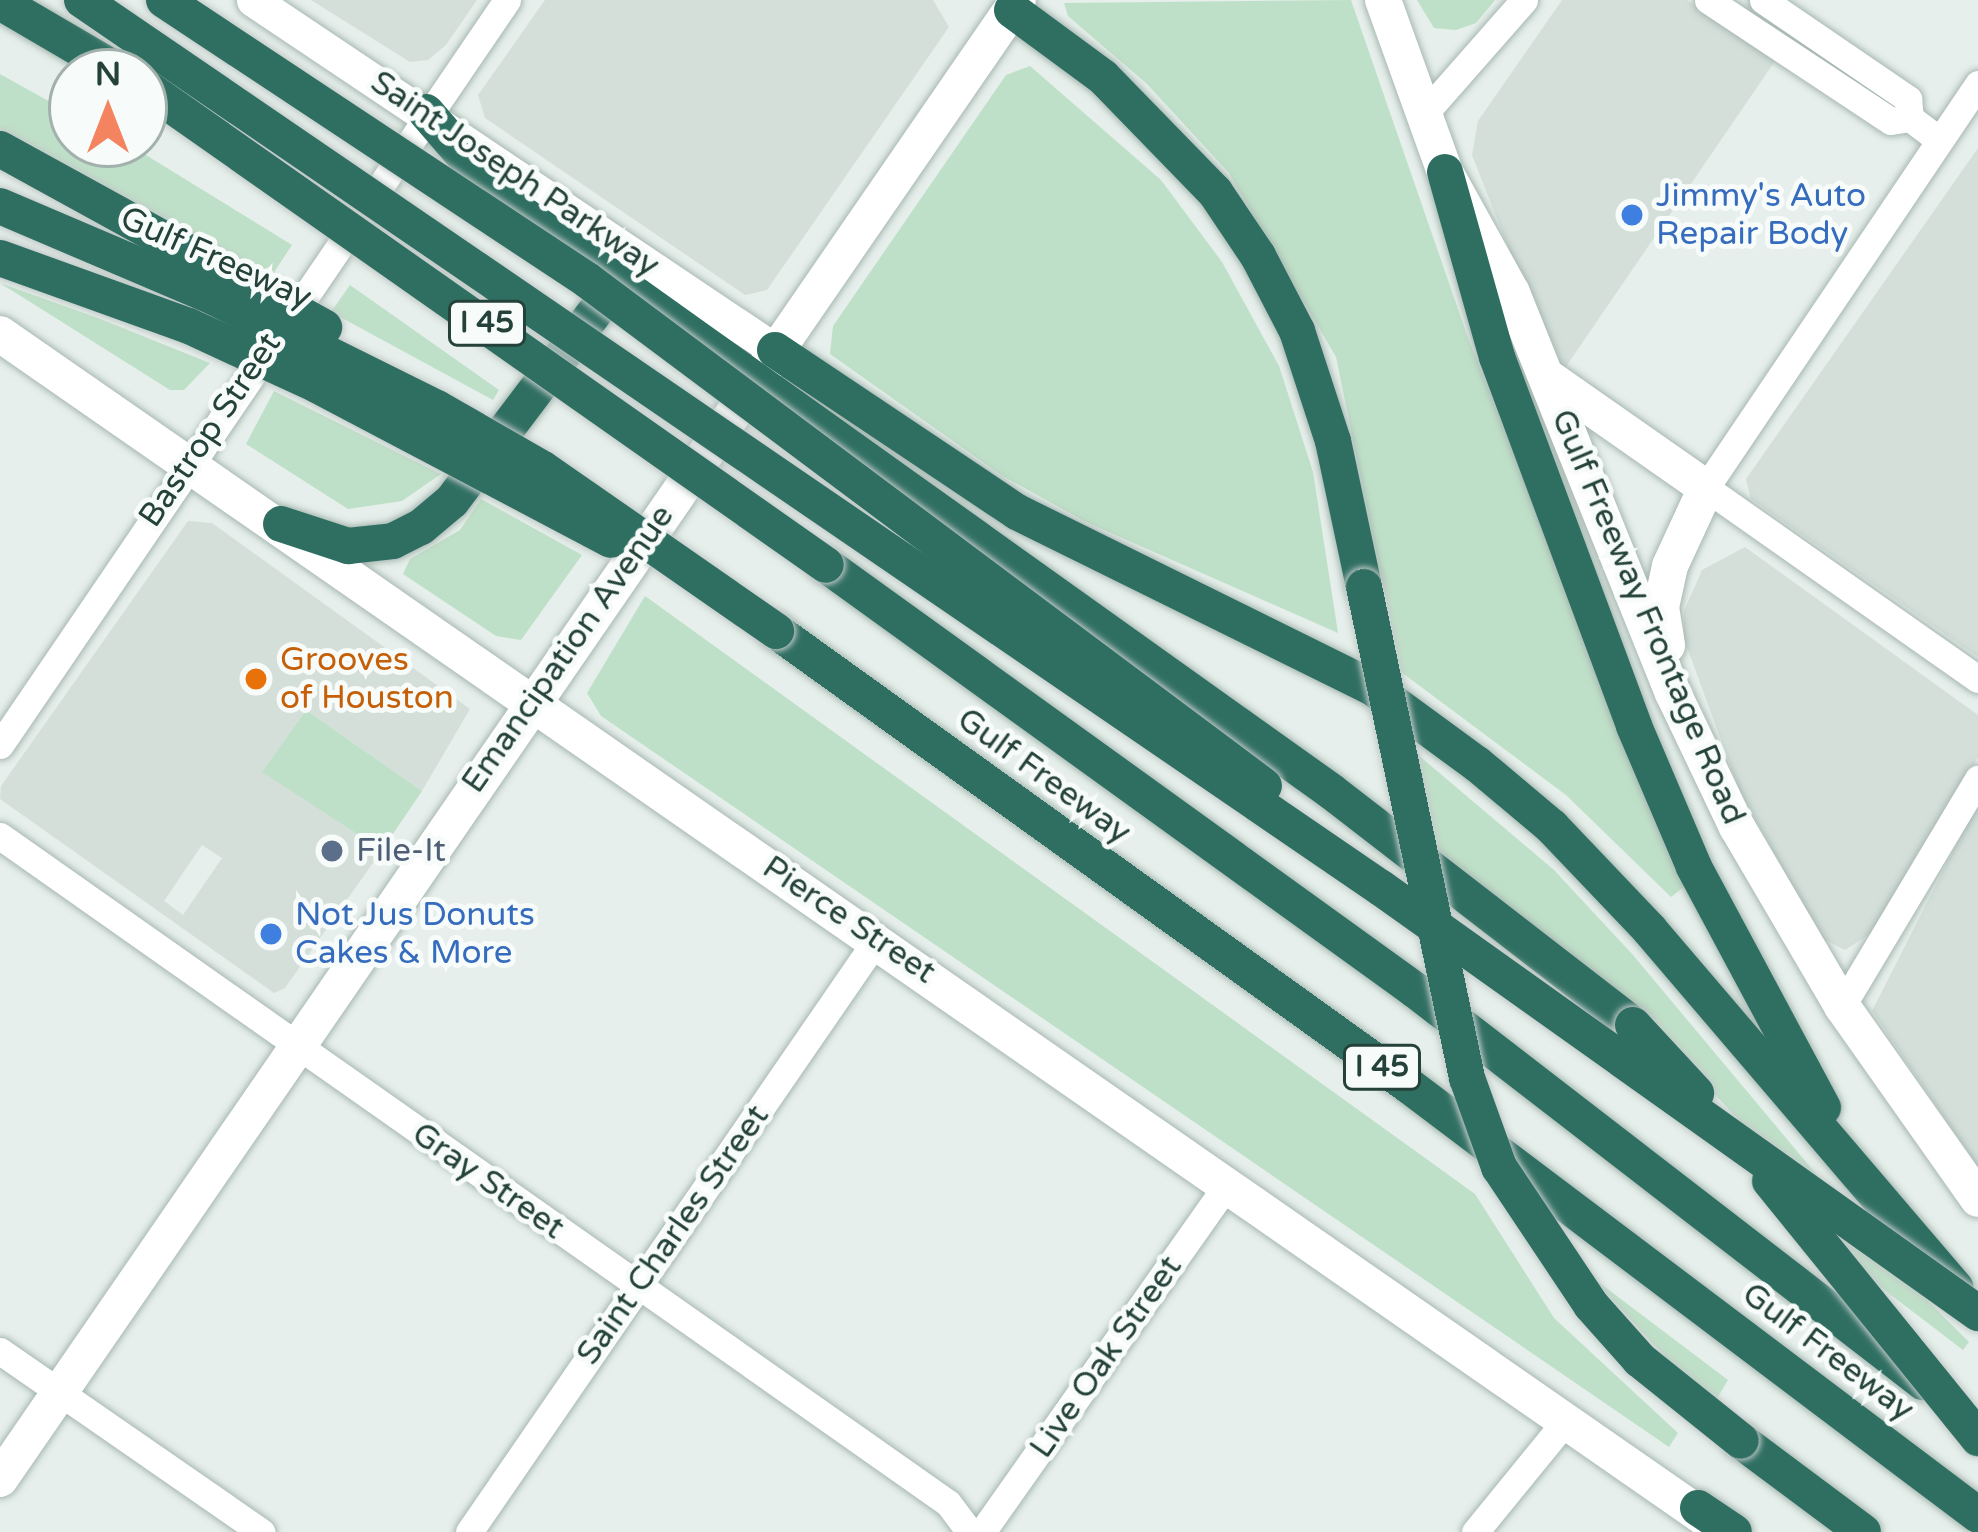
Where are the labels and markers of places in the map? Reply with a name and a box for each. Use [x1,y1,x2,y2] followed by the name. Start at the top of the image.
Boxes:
[1656,176,1866,254] place label: Jimmy's Auto Repair Body
[1619,202,1645,228] marker: Jimmy's Auto Repair Body
[280,640,454,718] place label: Grooves of Houston
[243,666,269,692] marker: Grooves of Houston
[356,831,446,871] place label: File-It
[319,838,345,864] marker: File-It
[295,895,535,973] place label: Not Jus Donuts Cakes & More
[258,921,284,947] marker: Not Jus Donuts Cakes & More

